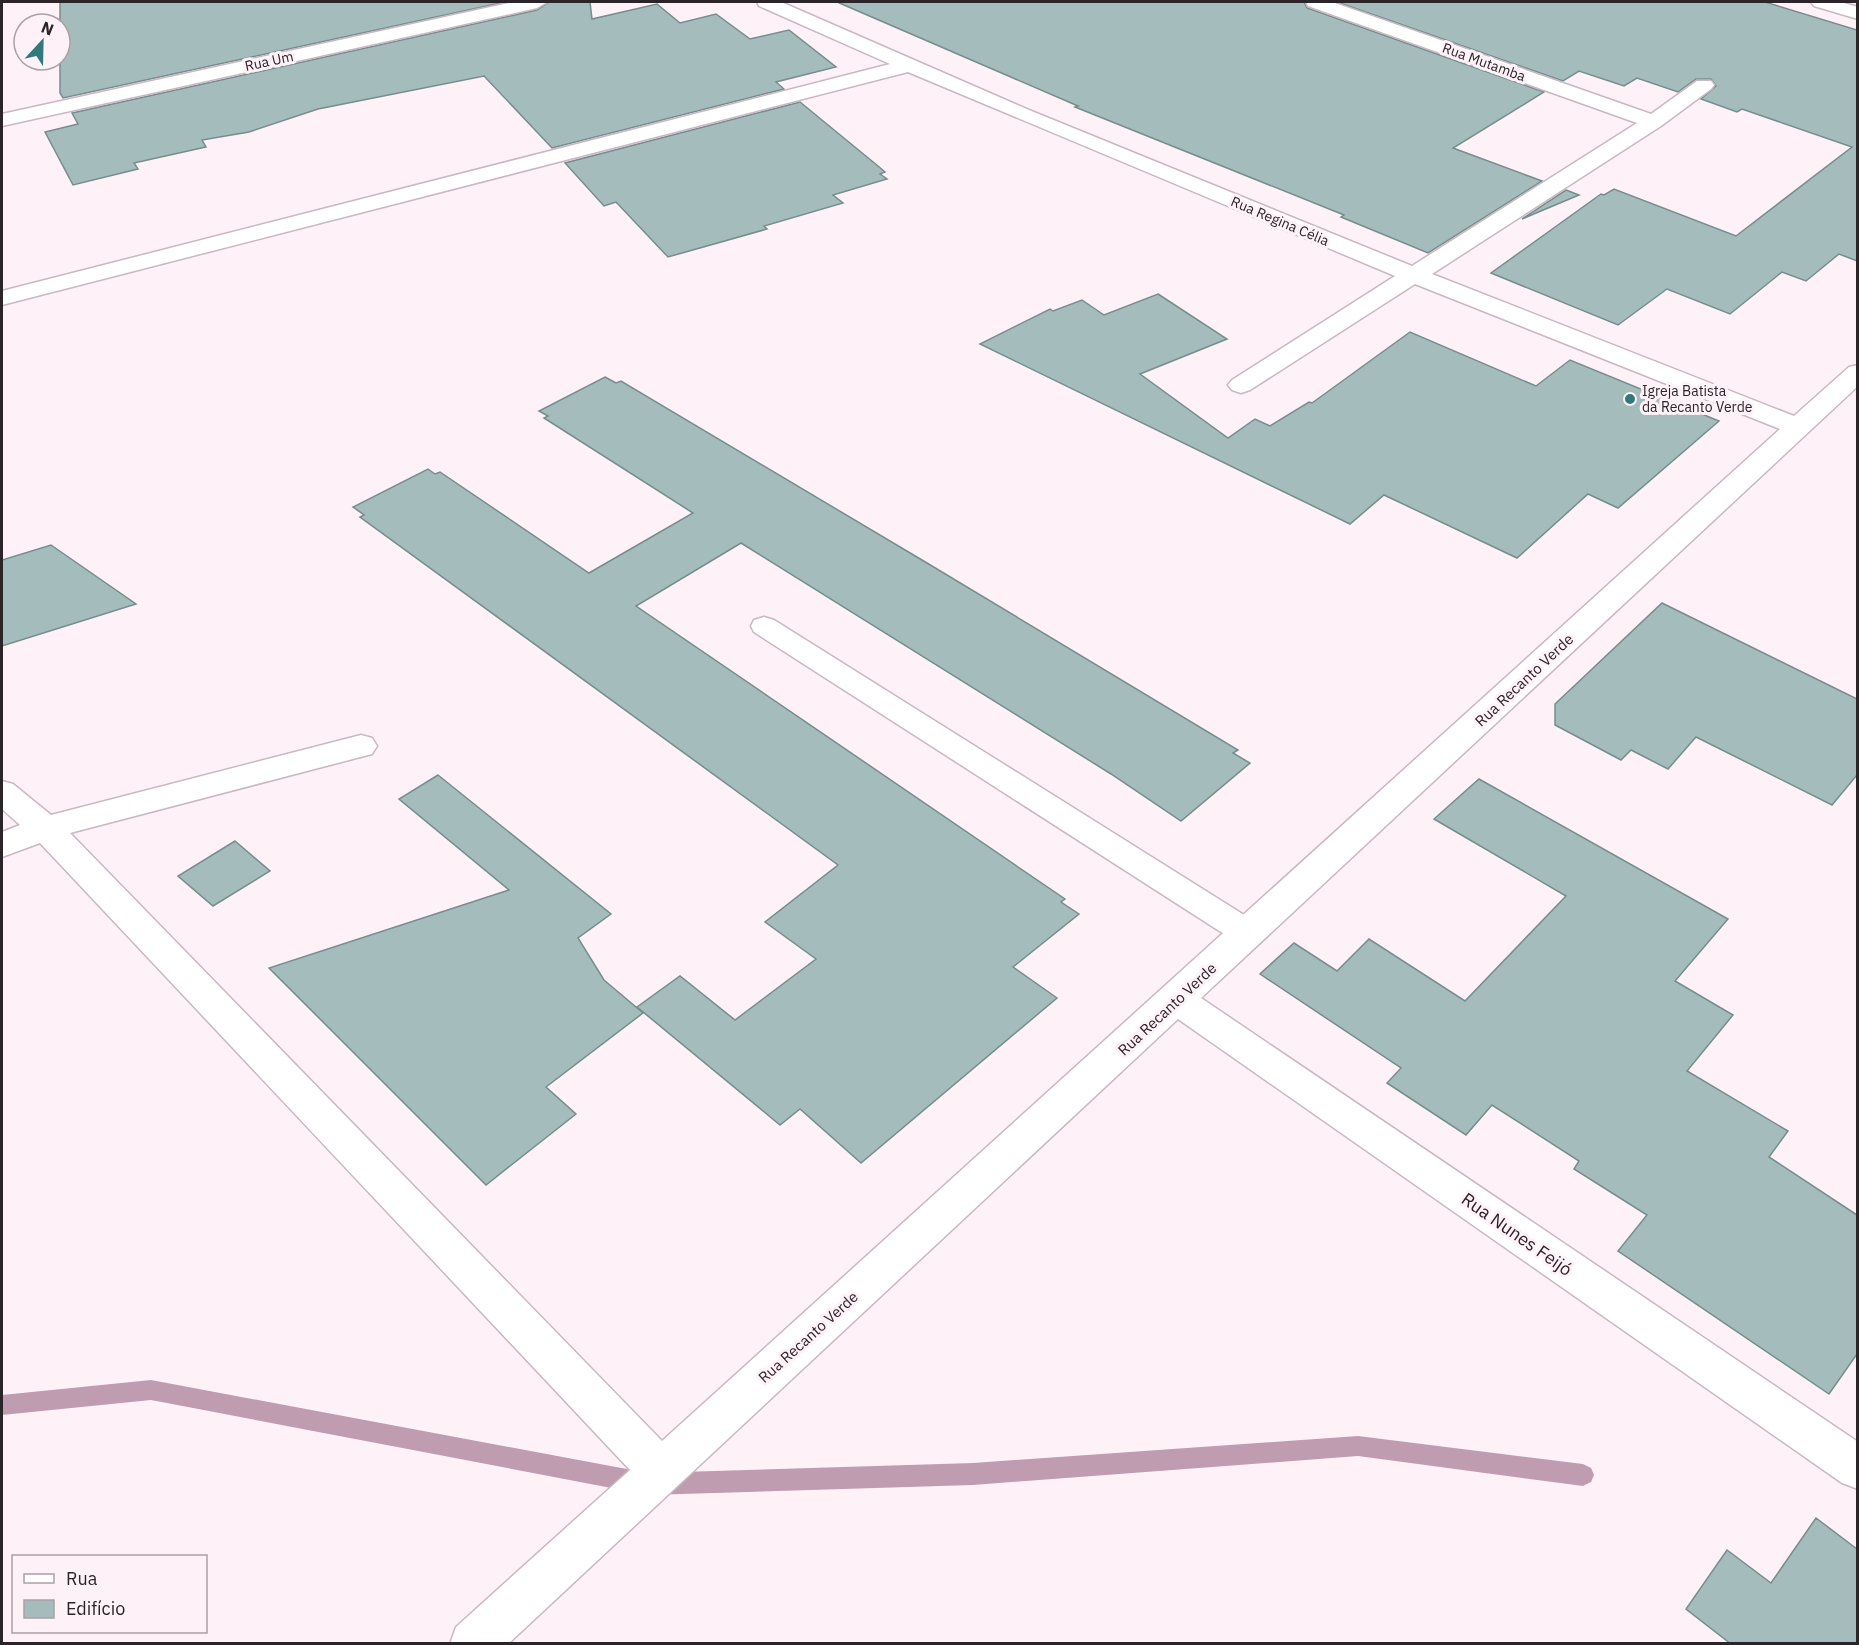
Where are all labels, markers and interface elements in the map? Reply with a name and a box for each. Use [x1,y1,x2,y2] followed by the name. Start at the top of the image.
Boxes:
[12,12,72,72] north arrow
[38,17,57,40] text: N
[1440,39,1529,86] street label: Rua Mutamba
[243,47,295,75] street label: Rua Um
[1228,192,1332,250] street label: Rua Regina Célia
[1642,382,1753,416] place label: Igreja Batista da Recanto Verde
[1623,392,1637,406] marker: Igreja Batista da Recanto Verde
[1471,629,1577,731] street label: Rua Recanto Verde
[1114,958,1220,1060] street label: Rua Recanto Verde
[1457,1187,1577,1281] street label: Rua Nunes Feijó
[754,1287,862,1387] street label: Rua Recanto Verde
[12,1555,207,1633] legend
[66,1567,98,1590] text: Rua
[66,1597,125,1620] text: Edifício

